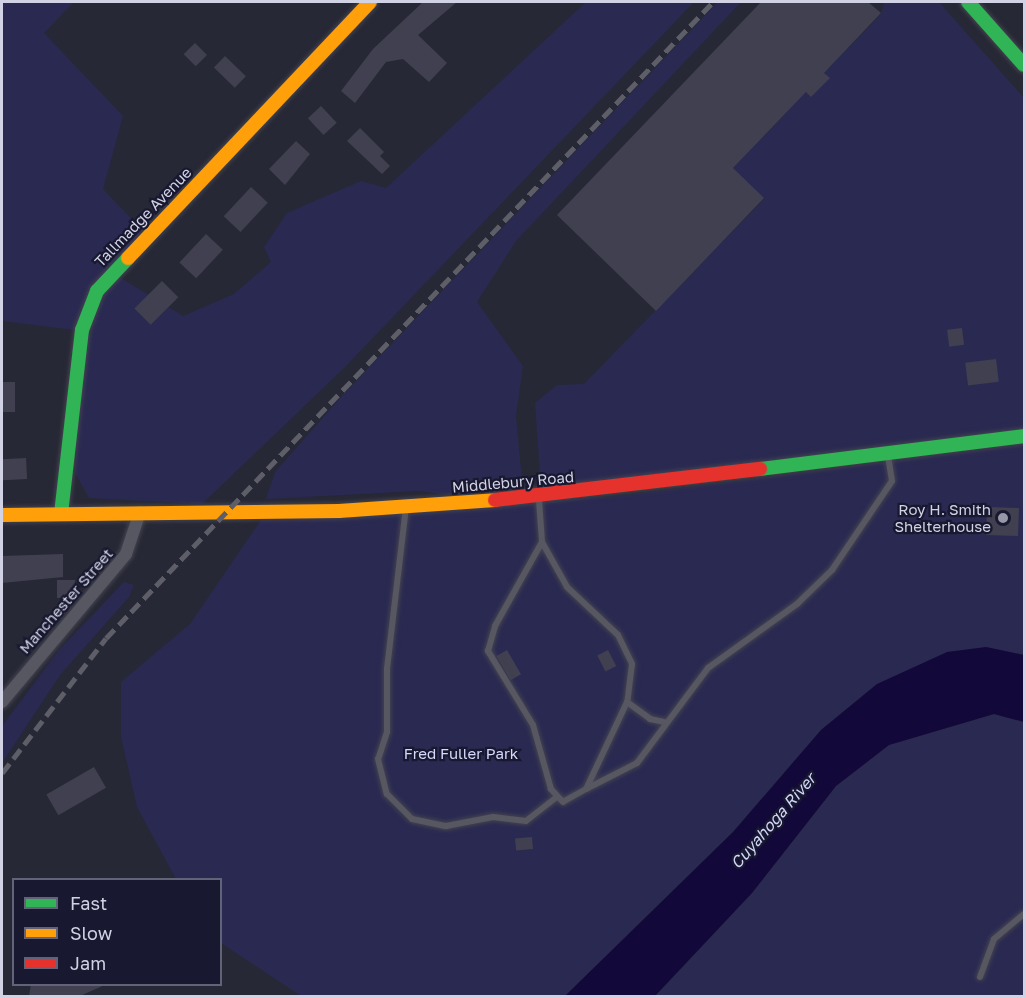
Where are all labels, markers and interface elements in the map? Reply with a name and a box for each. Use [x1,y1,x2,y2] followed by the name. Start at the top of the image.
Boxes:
[91,163,195,271] street label: Tallmadge Avenue
[451,468,575,496] street label: Middlebury Road
[894,500,991,535] place label: Roy H. Smith Shelterhouse
[996,511,1010,525] marker: Roy H. Smith Shelterhouse
[15,545,117,657] street label: Manchester Street
[404,745,518,763] park label: Fred Fuller Park
[726,770,820,872] water label: Cuyahoga River
[12,878,222,986] legend
[70,892,107,914] text: Fast
[70,922,112,944] text: Slow
[70,952,106,974] text: Jam

